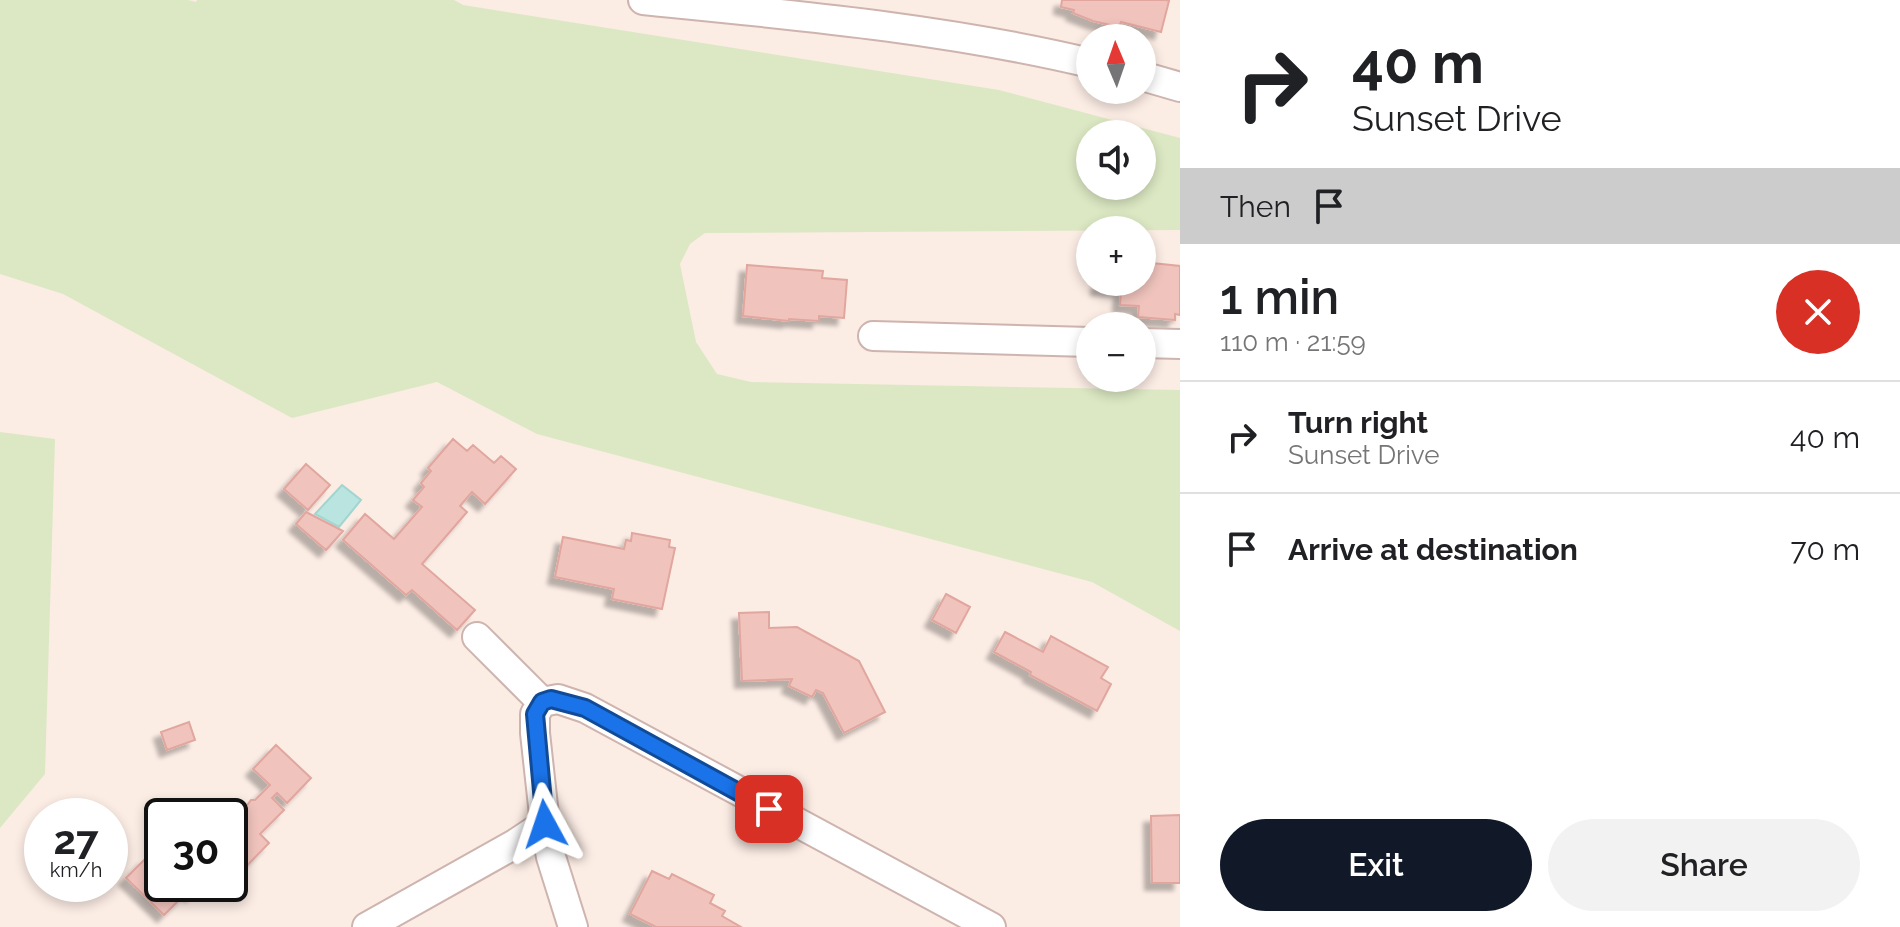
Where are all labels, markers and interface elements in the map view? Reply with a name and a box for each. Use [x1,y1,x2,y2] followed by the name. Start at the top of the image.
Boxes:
[1076,24,1156,104] north arrow
[1076,24,1156,392] map controls
[1352,30,1484,96] text: 40 m
[1220,32,1324,136] icon: right
[1352,97,1562,139] text: Sunset Drive
[1076,120,1156,200] button: sound
[1307,184,1351,228] icon: arrive
[1220,189,1291,224] text: Then
[1076,216,1156,296] button: +
[1220,269,1339,325] text: 1 min
[1776,270,1860,354] button: close
[1076,312,1156,392] button: −
[1220,327,1366,357] text: 110 m · 21:59
[1288,405,1428,440] text: Turn right
[1220,415,1264,459] icon: right
[1790,420,1860,455] text: 40 m
[1288,440,1439,470] text: Sunset Drive
[1220,527,1264,571] icon: arrive
[1288,532,1578,567] text: Arrive at destination
[1790,532,1860,567] text: 70 m
[735,775,803,843] pin
[503,782,587,866] position arrow
[747,787,791,831] icon: arrive
[144,798,248,902] speed limit sign: 30
[53,816,98,863] text: 27
[1220,819,1532,911] button: Exit
[1548,819,1860,911] button: Share
[50,858,102,882] text: km/h

